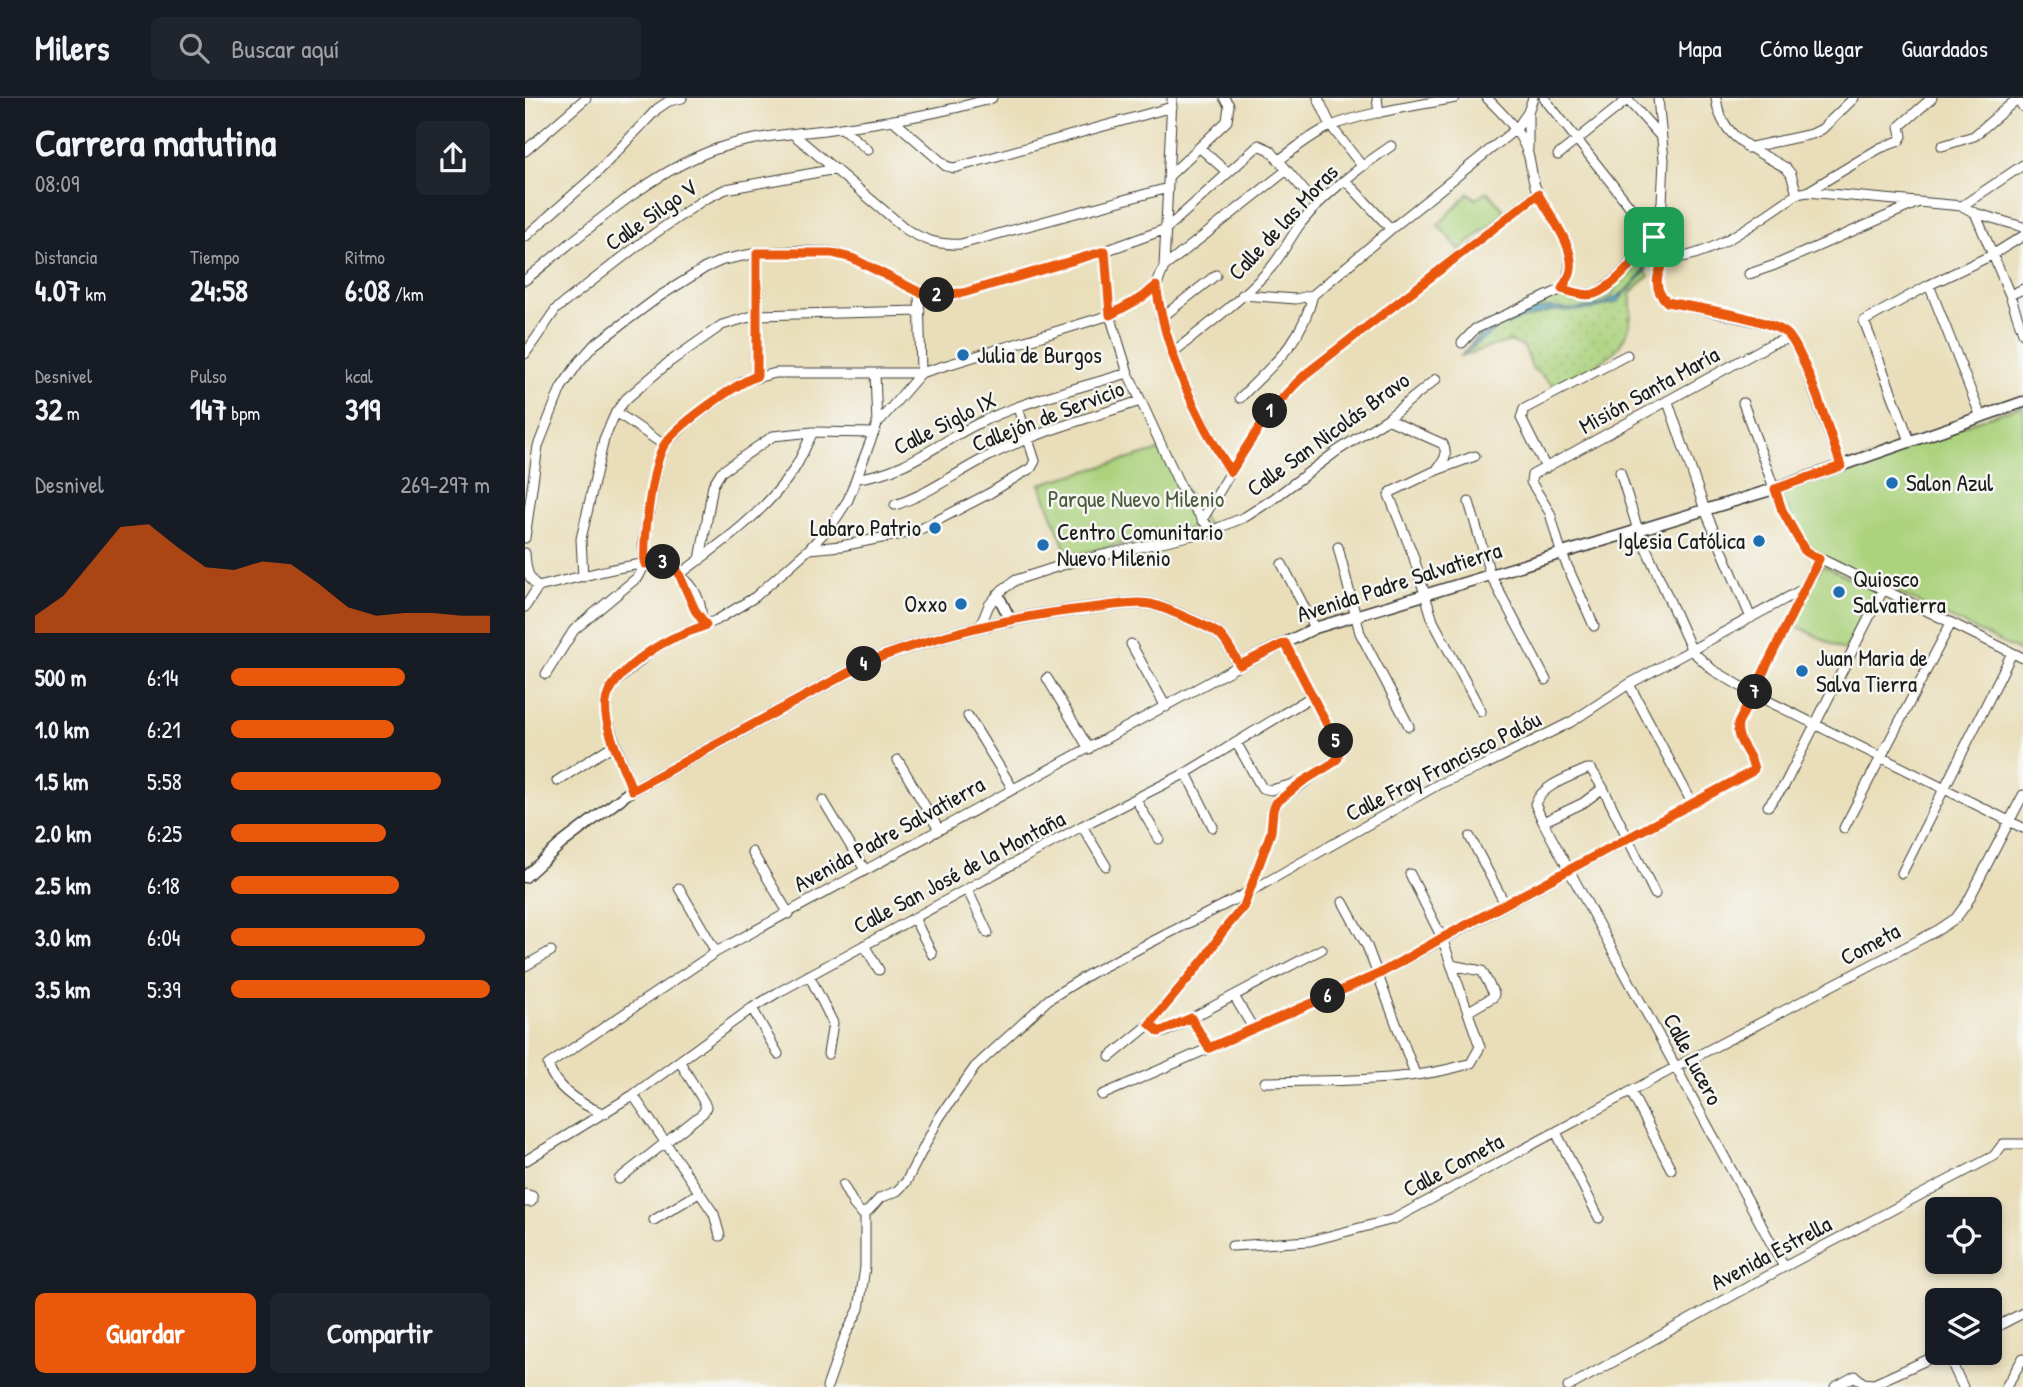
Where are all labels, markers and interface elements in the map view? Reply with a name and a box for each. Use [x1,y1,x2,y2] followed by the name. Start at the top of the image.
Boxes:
[151,17,641,80] search box
[35,26,109,70] text: Milers
[175,29,213,67] icon: search
[231,31,340,66] text: Buscar aquí
[1678,32,1722,64] text: Mapa
[1760,32,1863,64] text: Cómo llegar
[1901,32,1988,64] text: Guardados
[35,116,276,168] text: Carrera matutina
[416,121,490,195] button: share
[1221,157,1345,286] street label: Calle de las Moras
[35,168,79,199] text: 08:09
[599,172,703,258] street label: Calle Silgo V
[1624,207,1684,267] pin
[1635,218,1673,256] icon: arrive
[35,244,97,270] text: Distancia
[190,244,239,270] text: Tiempo
[345,244,385,270] text: Ritmo
[35,270,81,310] text: 4.07
[190,270,248,310] text: 24:58
[345,270,390,310] text: 6:08
[919,278,955,312] pin: 2
[81,281,106,307] text: km
[390,281,424,307] text: /km
[932,281,941,307] text: 2
[1573,338,1724,441] street label: Misión Santa María
[977,339,1102,370] place label: Julia de Burgos
[955,347,971,363] marker: Julia de Burgos
[35,363,92,389] text: Desnivel
[190,363,227,389] text: Pulso
[345,363,373,389] text: kcal
[1240,364,1415,503] street label: Calle San Nicolás Bravo
[967,372,1128,459] street label: Callejón de Servicio
[888,383,1002,462] street label: Calle Siglo IX
[35,389,62,429] text: 32
[190,389,227,429] text: 147
[345,389,380,429] text: 319
[1253,394,1287,428] pin: 1
[1266,397,1273,423] text: 1
[62,400,80,426] text: m
[227,400,260,426] text: bpm
[1906,467,1994,498] place label: Salon Azul
[35,469,104,500] text: Desnivel
[400,469,490,500] text: 269–297 m
[1884,475,1900,491] marker: Salon Azul
[1048,483,1224,514] park label: Parque Nuevo Milenio
[810,512,921,543] place label: Labaro Patrio
[1057,516,1223,573] place label: Centro Comunitario Nuevo Milenio
[927,520,943,536] marker: Labaro Patrio
[1618,525,1745,556] place label: Iglesia Católica
[1751,533,1767,549] marker: Iglesia Católica
[1292,534,1505,629] street label: Avenida Padre Salvatierra
[1035,537,1051,553] marker: Centro Comunitario Nuevo Milenio
[645,545,681,580] pin: 3
[658,548,667,574] text: 3
[1853,563,1946,620] place label: Quiosco Salvatierra
[1831,584,1847,600] marker: Quiosco Salvatierra
[904,588,947,619] place label: Oxxo
[953,596,969,612] marker: Oxxo
[1816,642,1928,699] place label: Juan Maria de Salva Tierra
[847,646,881,682] pin: 4
[860,650,867,676] text: 4
[35,662,86,693] text: 500 m
[147,662,179,693] text: 6:14
[1794,663,1810,679] marker: Juan Maria de Salva Tierra
[1737,674,1773,710] pin: 7
[1750,678,1759,704] text: 7
[1340,703,1546,828] street label: Calle Fray Francisco Palóu
[35,714,89,745] text: 1.0 km
[147,714,181,745] text: 6:21
[1319,724,1353,758] pin: 5
[1331,727,1340,753] text: 5
[35,766,88,797] text: 1.5 km
[147,766,182,797] text: 5:58
[788,768,990,899] street label: Avenida Padre Salvatierra
[847,803,1070,941] street label: Calle San José de la Montaña
[35,818,91,849] text: 2.0 km
[147,818,182,849] text: 6:25
[35,870,91,901] text: 2.5 km
[147,870,180,901] text: 6:18
[1834,915,1905,972] street label: Cometa
[35,922,91,953] text: 3.0 km
[147,922,180,953] text: 6:04
[35,974,90,1005] text: 3.5 km
[147,974,181,1005] text: 5:39
[1311,978,1345,1014] pin: 6
[1324,982,1331,1008] text: 6
[1656,1007,1731,1110] street label: Calle Lucero
[1397,1125,1508,1204] street label: Calle Cometa
[1925,1197,2002,1365] map controls
[1925,1197,2002,1274] button: locate
[1705,1208,1836,1297] street label: Avenida Estrella
[1925,1288,2002,1365] button: layers
[35,1293,256,1373] button: Guardar
[270,1293,490,1373] button: Compartir

